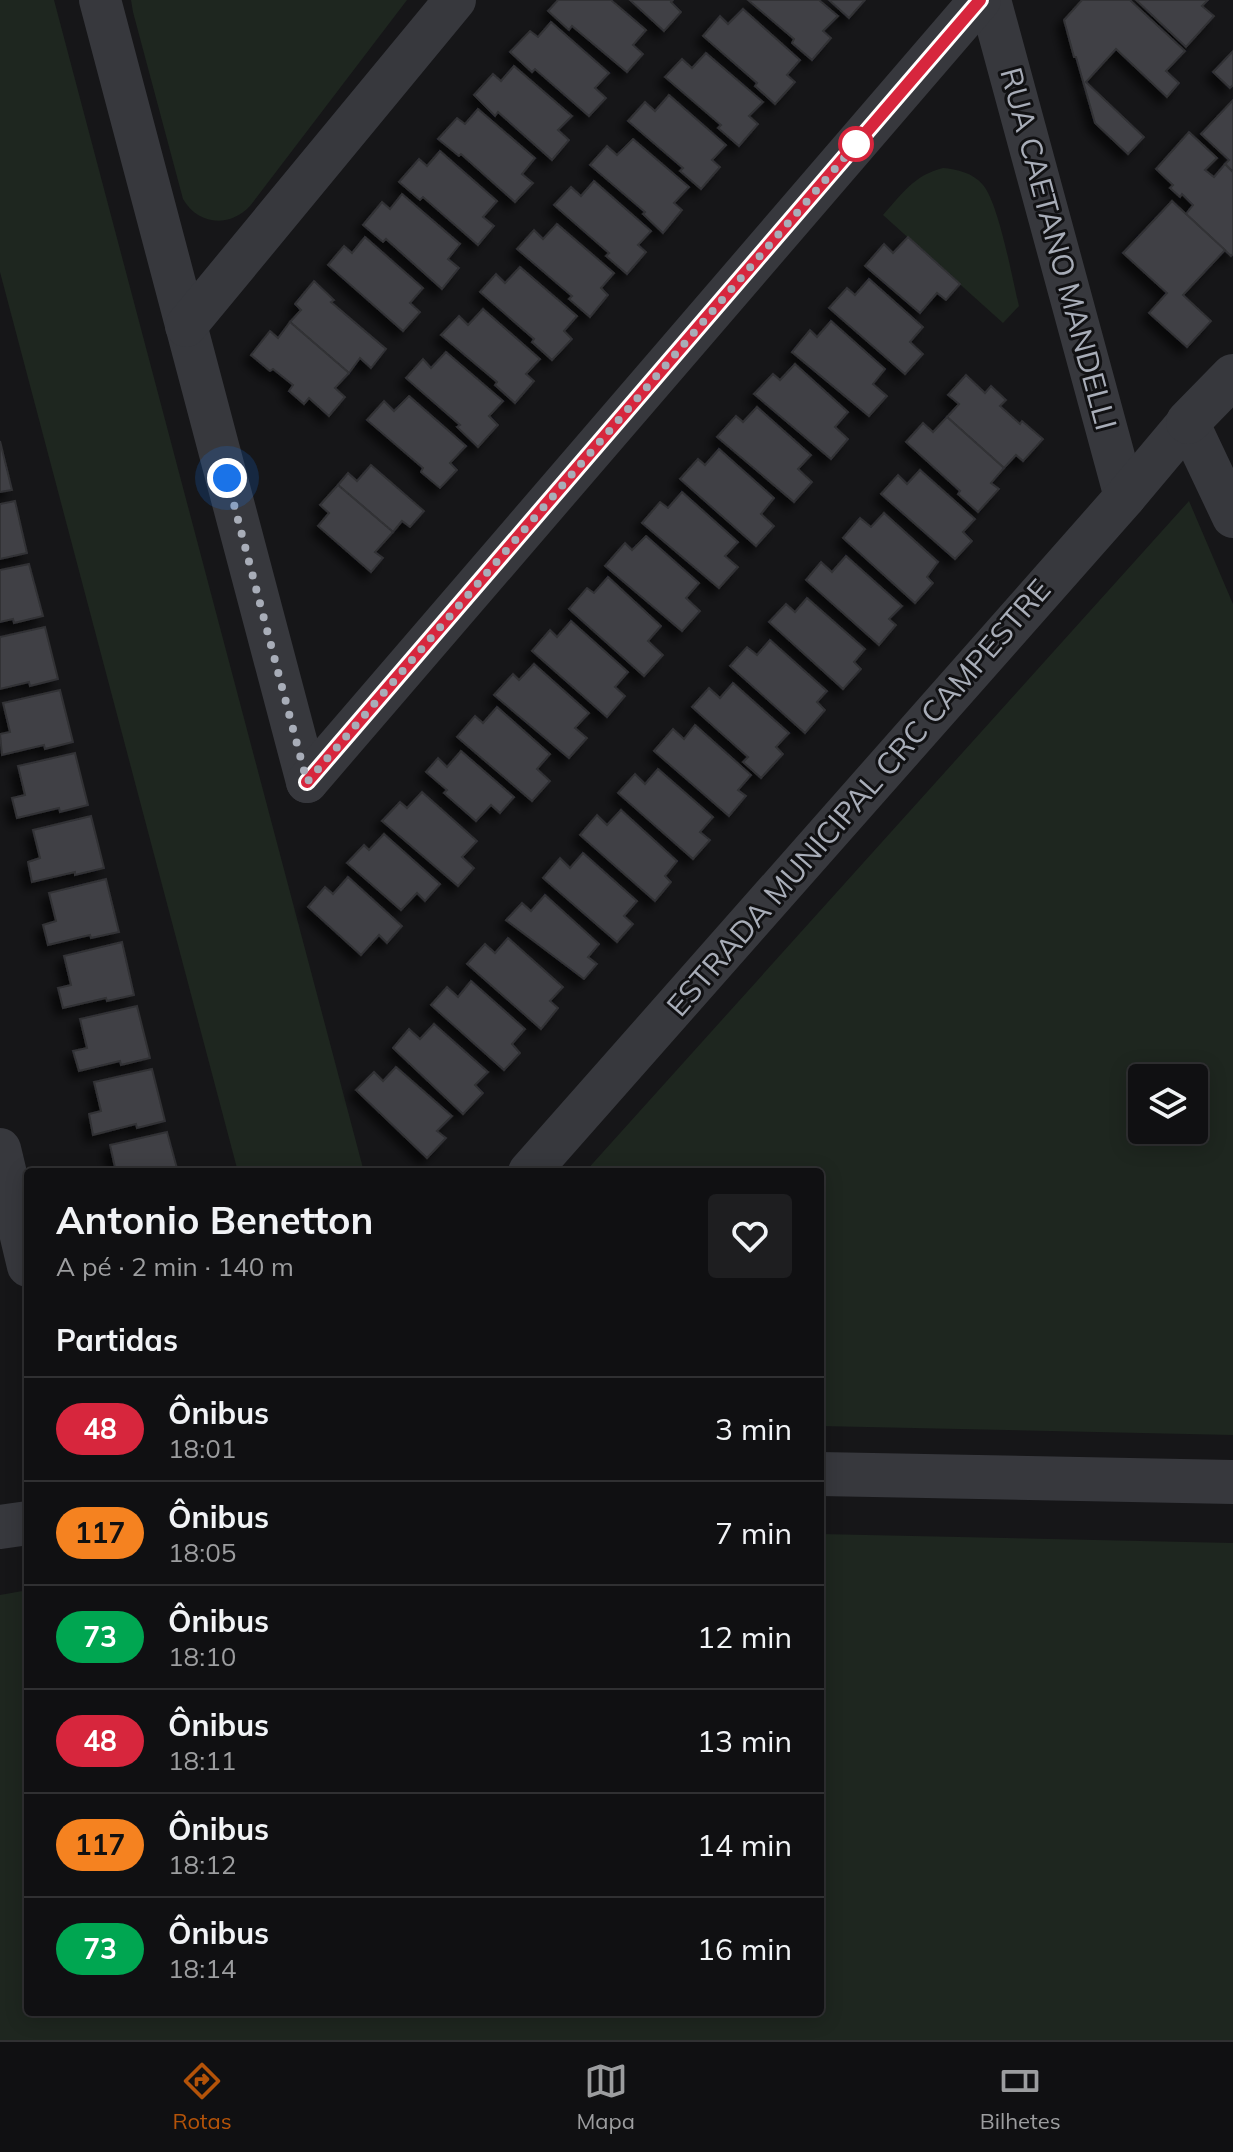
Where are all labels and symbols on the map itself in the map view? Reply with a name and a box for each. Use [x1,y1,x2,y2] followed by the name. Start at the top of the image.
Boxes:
[992,63,1126,434] street label: RUA CAETANO MANDELLI
[839,127,873,161] unlabelled marker
[207,458,247,498] your location
[658,571,1058,1024] street label: ESTRADA MUNICIPAL CRC CAMPESTRE

